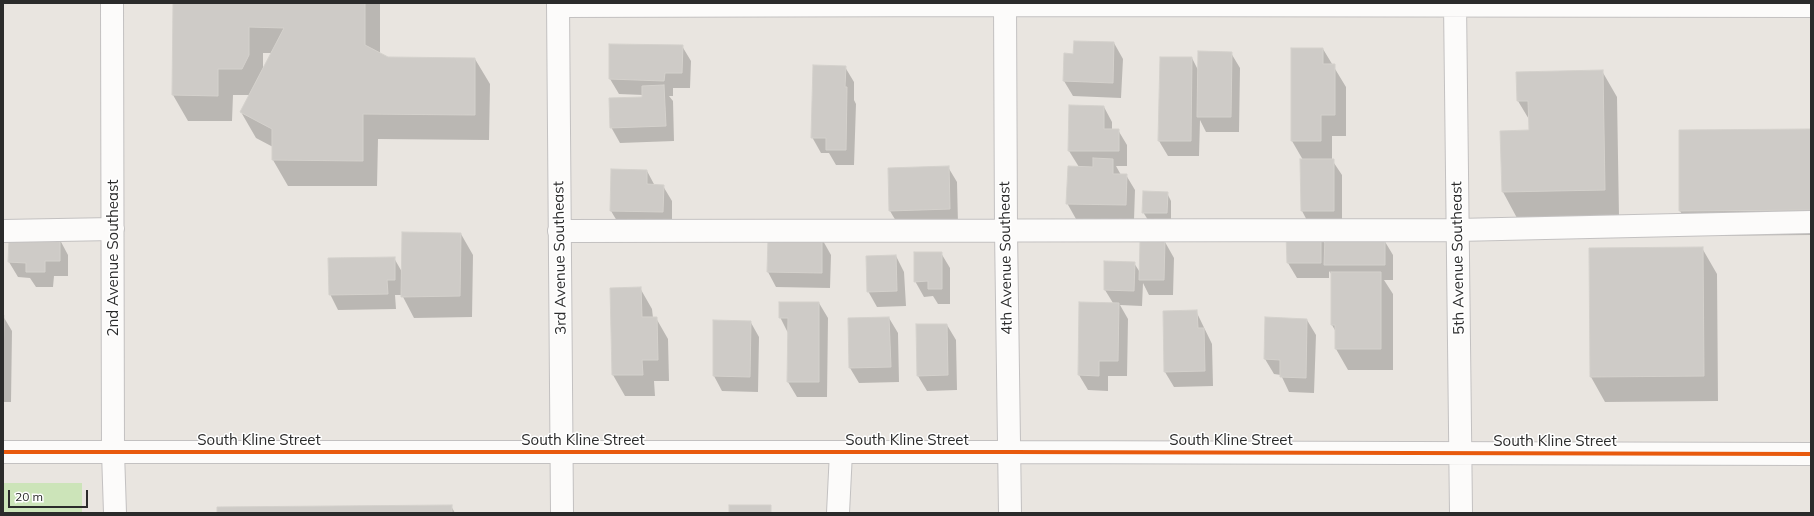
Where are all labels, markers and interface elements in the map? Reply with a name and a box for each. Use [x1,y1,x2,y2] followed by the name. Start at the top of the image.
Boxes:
[104,179,122,337] street label: 2nd Avenue Southeast
[550,181,570,335] street label: 3rd Avenue Southeast
[996,181,1016,335] street label: 4th Avenue Southeast
[1448,181,1468,335] street label: 5th Avenue Southeast
[197,431,321,449] street label: South Kline Street
[521,431,645,449] street label: South Kline Street
[845,431,969,449] street label: South Kline Street
[1169,431,1293,449] street label: South Kline Street
[1493,432,1617,450] street label: South Kline Street
[10,482,90,508] scale bar
[15,489,43,504] text: 20 m

